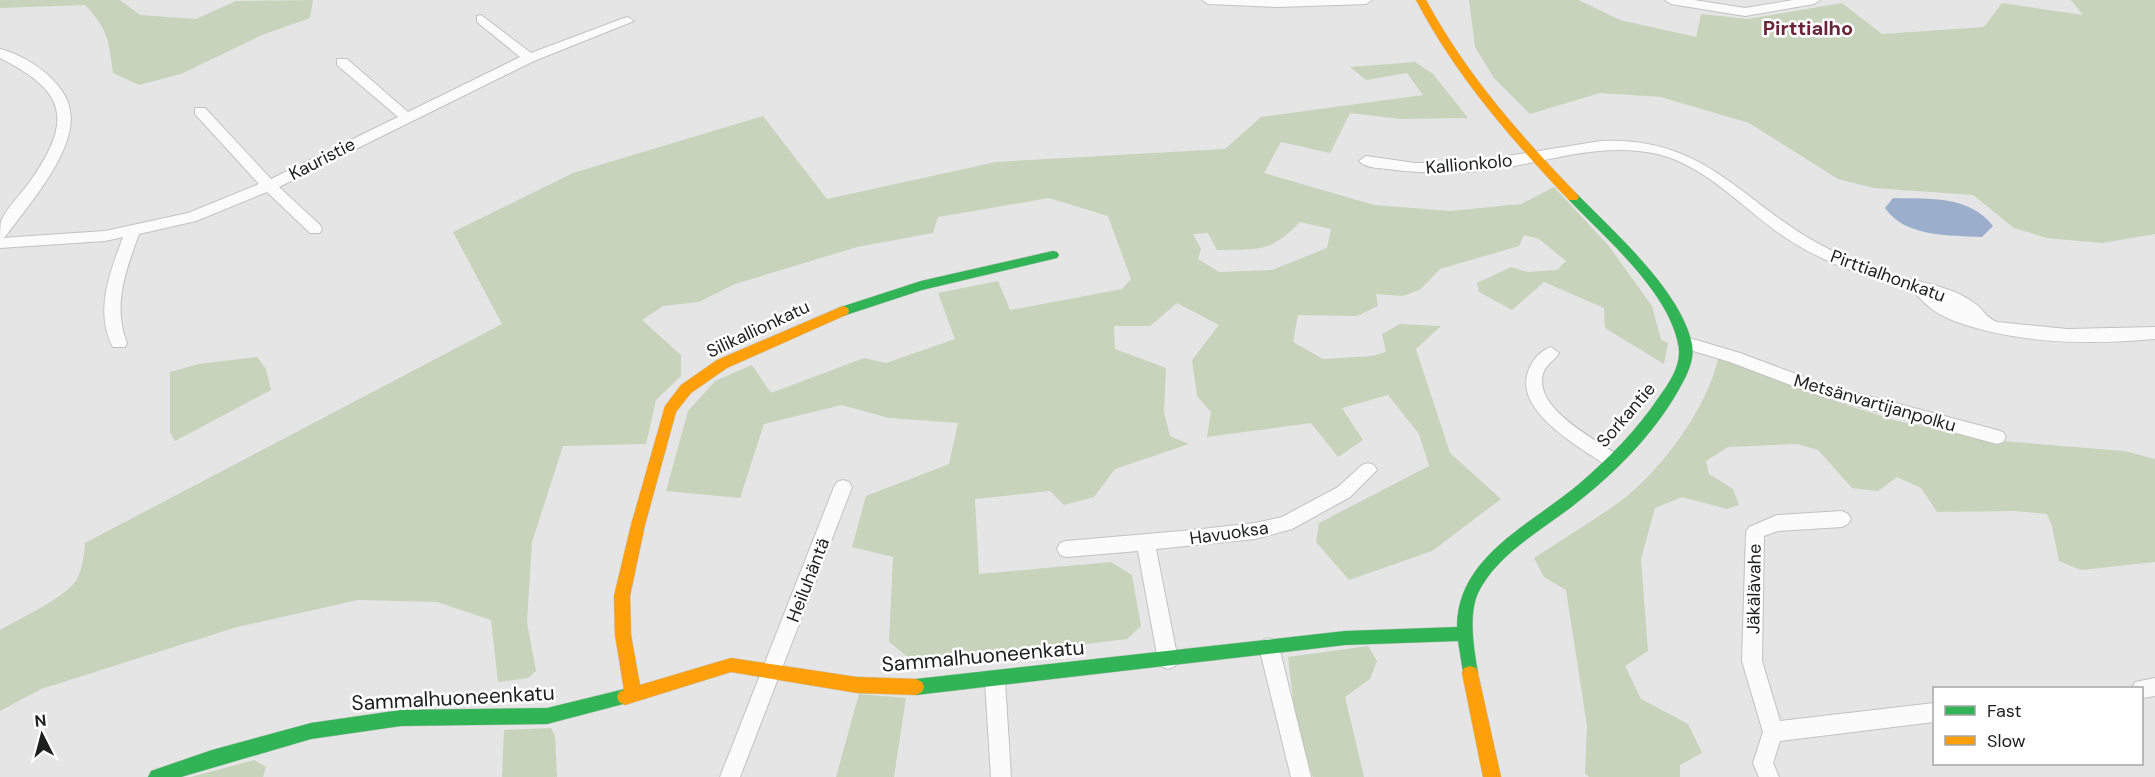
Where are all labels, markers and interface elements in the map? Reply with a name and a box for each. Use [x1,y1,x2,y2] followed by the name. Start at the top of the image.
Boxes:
[1763,15,1853,41] district label: Pirttialho
[285,132,359,186] street label: Kauristie
[1425,148,1513,180] street label: Kallionkolo
[1827,244,1949,308] street label: Pirttialhonkatu
[703,295,813,363] street label: Silikallionkatu
[1791,368,1959,438] street label: Metsänvartijanpolku
[1591,378,1661,452] street label: Sorkantie
[1188,516,1270,550] street label: Havuoksa
[781,534,835,626] street label: Heiluhäntä
[1741,544,1767,634] street label: Jäkälävahe
[880,633,1086,679] street label: Sammalhuoneenkatu
[351,679,555,717] street label: Sammalhuoneenkatu
[1933,687,2143,765] legend
[1987,699,2022,723] text: Fast
[12,705,72,765] north arrow
[34,710,47,732] text: N
[1987,729,2026,753] text: Slow

